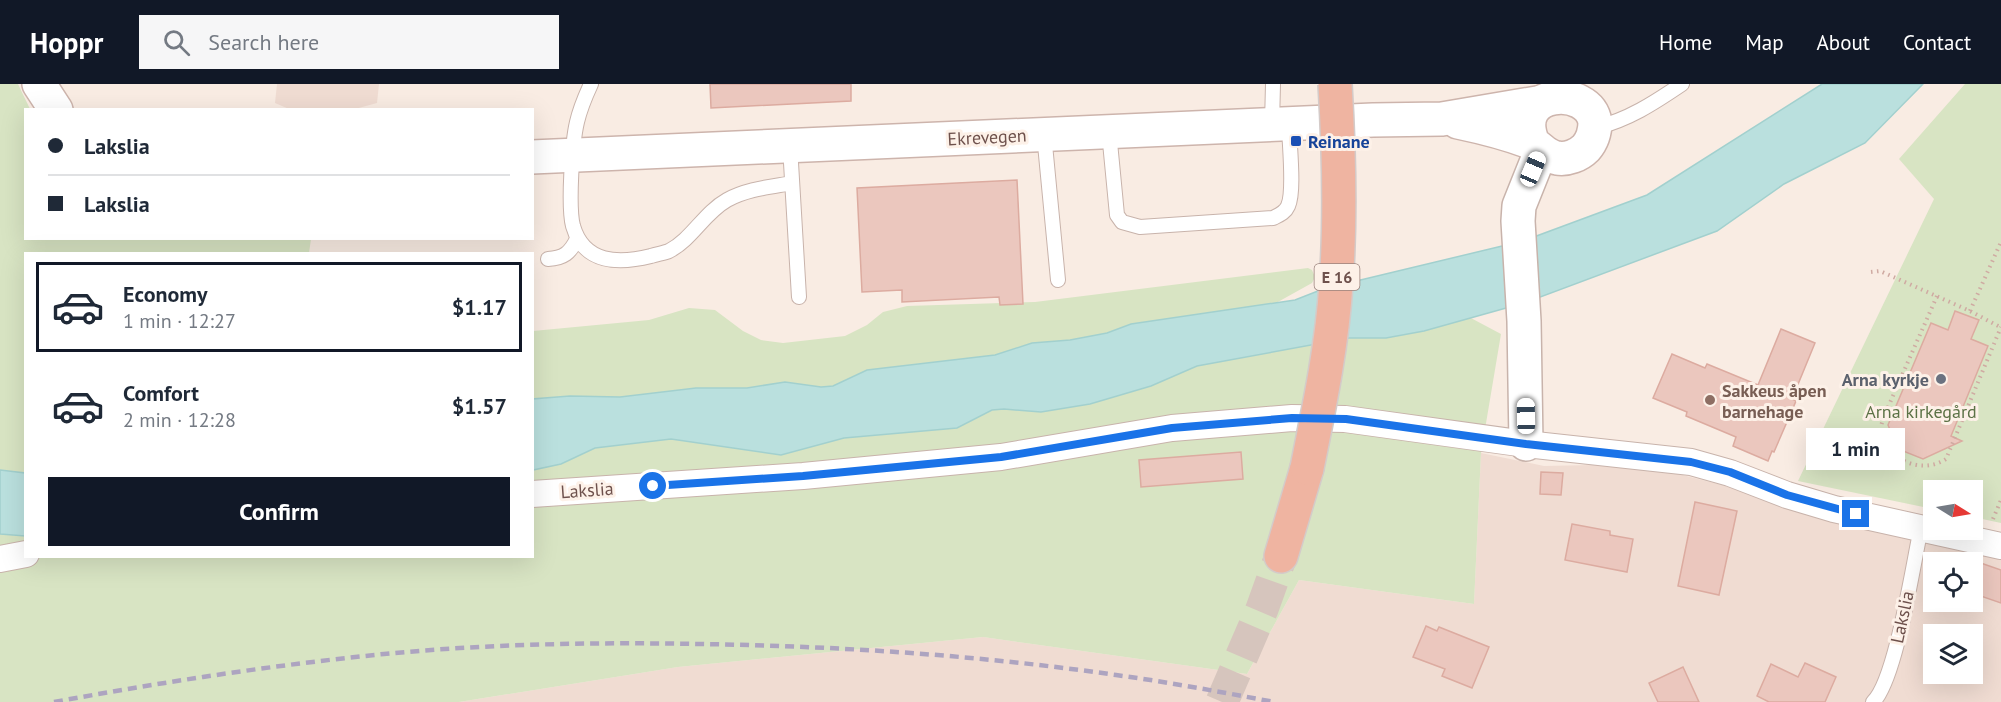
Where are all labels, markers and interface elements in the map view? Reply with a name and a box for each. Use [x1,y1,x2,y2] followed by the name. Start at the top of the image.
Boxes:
[139,15,559,69] search box
[30,24,103,61] text: Hoppr
[160,26,193,59] icon: search
[208,28,319,56] text: Search here
[1659,29,1712,56] text: Home
[1745,29,1784,56] text: Map
[1817,29,1870,56] text: About
[1903,29,1971,56] text: Contact
[947,123,1027,151] street label: Ekrevegen
[1308,130,1370,153] place label: Reinane
[84,132,150,160] text: Lakslia
[1289,134,1303,148] marker: Reinane
[1518,149,1548,189] car
[84,190,150,218] text: Lakslia
[1314,264,1360,290] road number: E 16
[51,280,105,334] icon: car
[123,280,207,308] text: Economy
[452,293,507,321] text: $1.17
[123,308,236,334] text: 1 min · 12:27
[1842,368,1929,391] place label: Arna kyrkje
[1934,372,1948,386] marker: Arna kyrkje
[51,379,105,433] icon: car
[123,379,199,407] text: Comfort
[1722,379,1827,423] place label: Sakkeus åpen barnehage
[452,392,507,420] text: $1.57
[1703,393,1717,407] marker: Sakkeus åpen barnehage
[1517,398,1535,434] car
[1865,400,1977,423] park label: Arna kirkegård
[123,407,236,433] text: 2 min · 12:28
[1806,427,1906,469] callout: 1 min
[1831,436,1880,462] text: 1 min
[639,472,666,499] route start
[48,477,510,546] button: Confirm
[560,477,614,503] street label: Lakslia
[1923,480,1983,540] north arrow
[1923,480,1983,684] map controls
[1842,500,1869,527] route end
[1923,552,1983,612] button: locate
[1885,589,1919,645] street label: Lakslia
[1923,624,1983,684] button: layers

